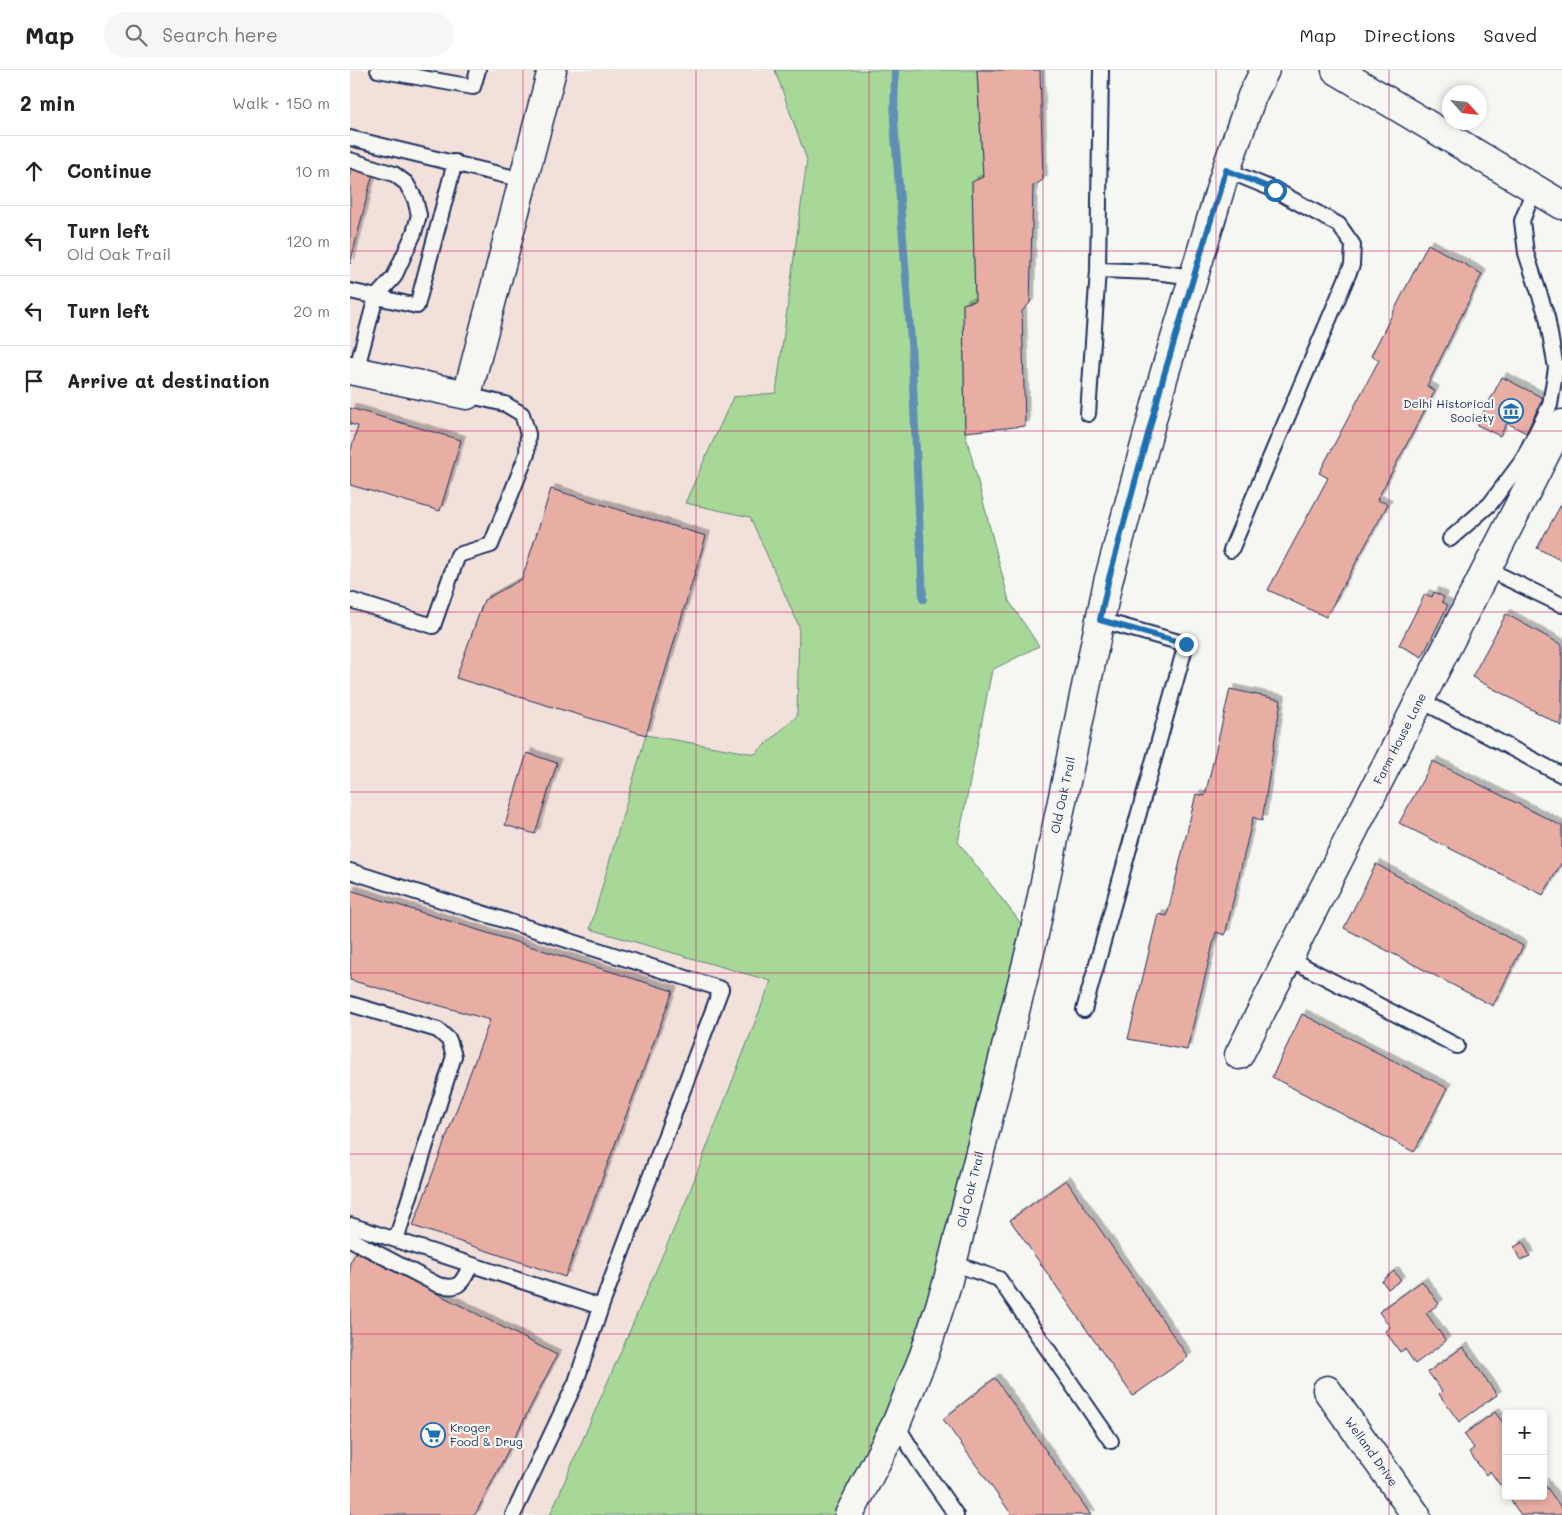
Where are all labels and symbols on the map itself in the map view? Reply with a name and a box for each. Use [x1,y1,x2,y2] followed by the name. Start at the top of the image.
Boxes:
[1442,85,1487,130] north arrow
[1264,179,1287,202] route start
[1403,395,1494,425] place label: Delhi Historical Society
[1498,398,1524,424] museum icon: Delhi Historical Society
[1175,633,1198,656] route end
[1369,690,1429,787] street label: Farm House Lane
[1046,755,1078,835] street label: Old Oak Trail
[952,1149,987,1229] street label: Old Oak Trail
[1342,1414,1402,1489] street label: Welland Drive
[450,1419,523,1449] place label: Kroger Food & Drug
[420,1422,446,1448] supermarket icon: Kroger Food & Drug

